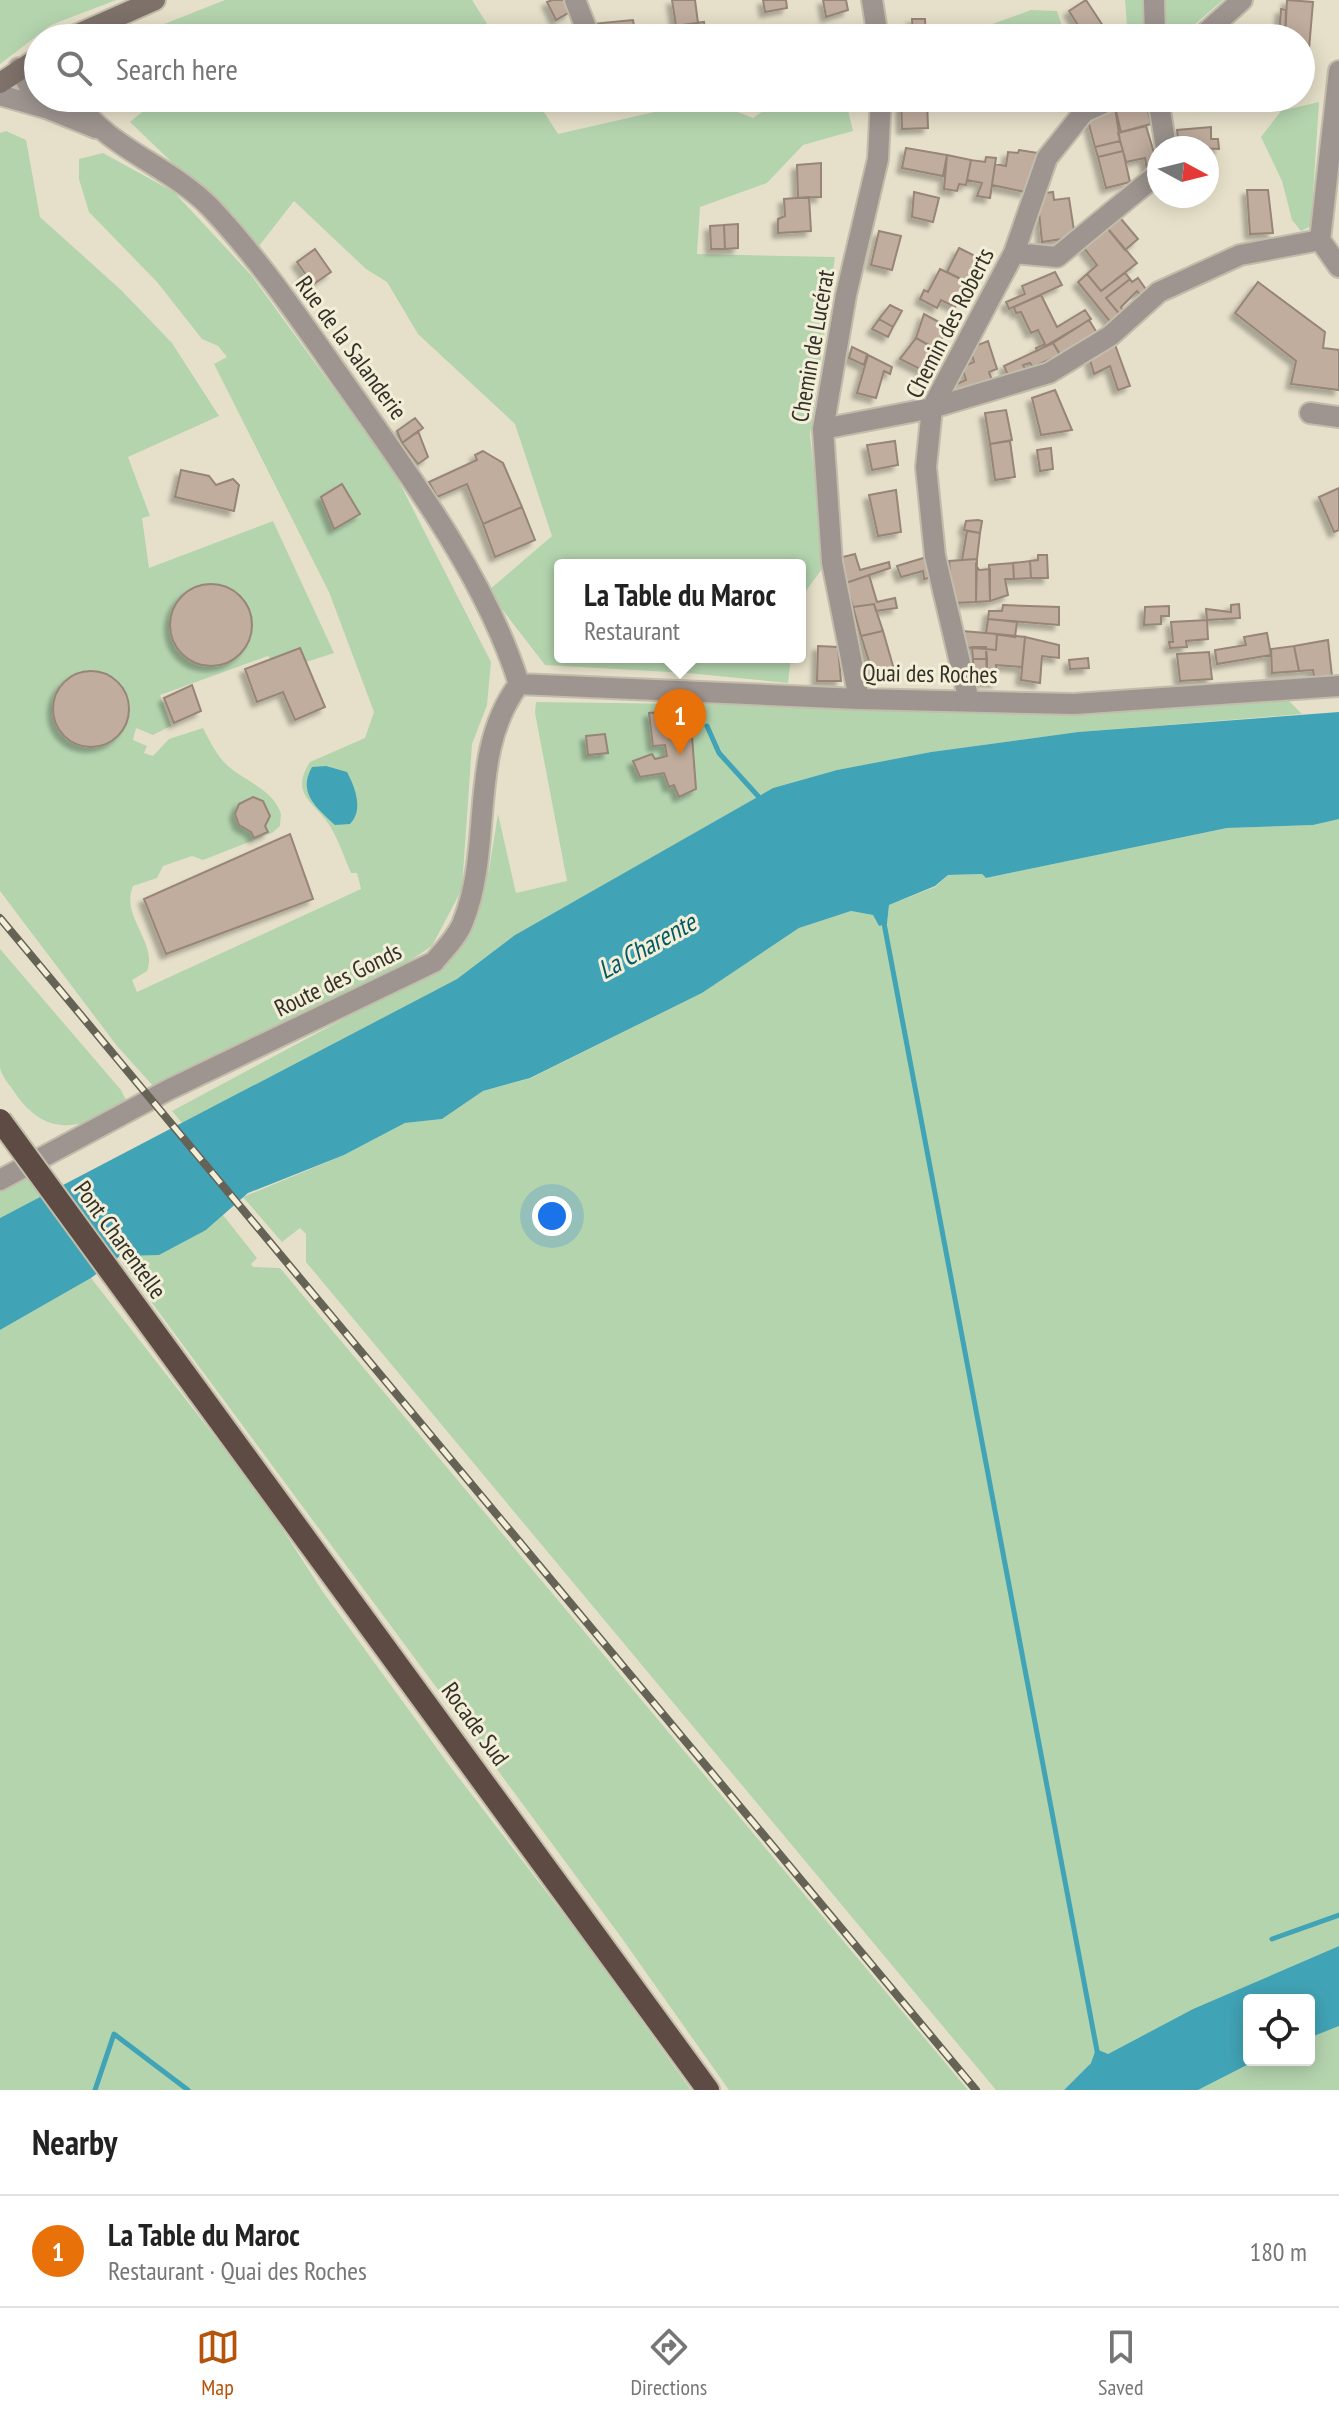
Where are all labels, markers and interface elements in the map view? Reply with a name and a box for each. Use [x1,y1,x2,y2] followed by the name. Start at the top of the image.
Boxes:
[24,24,1315,112] search box
[52,46,96,90] icon: search
[116,49,238,88] text: Search here
[1147,136,1219,208] north arrow
[898,242,1001,403] street label: Chemin des Roberts
[784,267,841,425] street label: Chemin de Lucérat
[289,270,414,426] street label: Rue de la Salanderie
[554,559,806,663] popup
[584,575,776,614] text: La Table du Maroc
[584,614,680,647] text: Restaurant
[862,657,998,690] street label: Quai des Roches
[654,689,706,755] pin: 1
[592,904,704,986] water label: La Charente
[269,935,406,1024] street label: Route des Gonds
[67,1175,174,1305] street label: Pont Charentelle
[532,1196,572,1236] your location
[435,1676,516,1771] street label: Rocade Sud
[1243,1994,1315,2066] map controls
[1243,1994,1315,2066] button: locate
[32,2120,117,2164] text: Nearby
[108,2215,300,2254] text: La Table du Maroc
[52,2235,64,2268] text: 1
[1249,2235,1307,2268] text: 180 m
[108,2254,367,2287] text: Restaurant · Quai des Roches
[196,2325,240,2401] tab: Map
[631,2325,707,2401] tab: Directions
[1098,2325,1143,2401] tab: Saved

